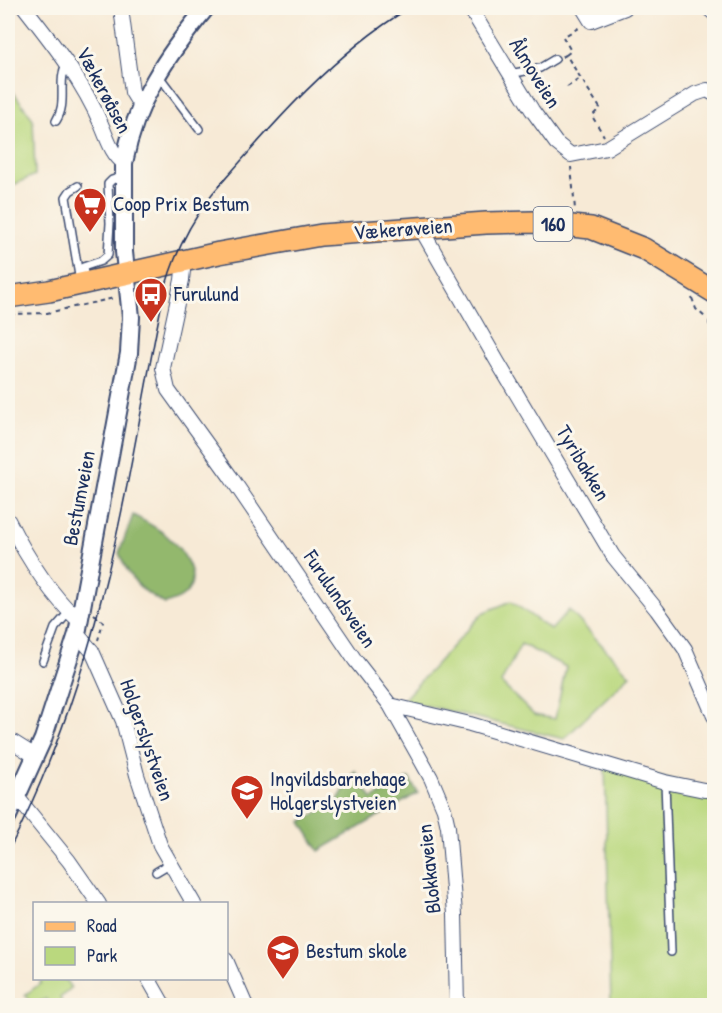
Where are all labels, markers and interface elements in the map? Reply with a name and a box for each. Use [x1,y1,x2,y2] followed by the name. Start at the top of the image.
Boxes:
[502,32,568,113] street label: Ålmoveien
[70,41,139,138] street label: Vækerøåsen
[72,186,108,233] supermarket icon: Coop Prix Bestum
[113,189,249,218] place label: Coop Prix Bestum
[534,207,572,241] road number: 160
[352,211,454,246] street label: Vækerøveien
[133,276,169,323] bus stop icon: Furulund
[173,279,238,308] place label: Furulund
[549,419,617,506] street label: Tyribakken
[55,448,102,548] street label: Bestumveien
[297,543,384,653] street label: Furulundsveien
[113,675,182,805] street label: Holgerslystveien
[270,764,406,817] place label: Ingvildsbarnehage Holgerslystveien
[229,773,265,820] school or university icon: Ingvildsbarnehage Holgerslystveien
[409,823,448,915] street label: Blokkaveien
[33,902,228,980] legend
[87,913,117,938] text: Road
[265,933,301,980] school or university icon: Bestum skole
[306,936,407,965] place label: Bestum skole
[87,943,118,968] text: Park

